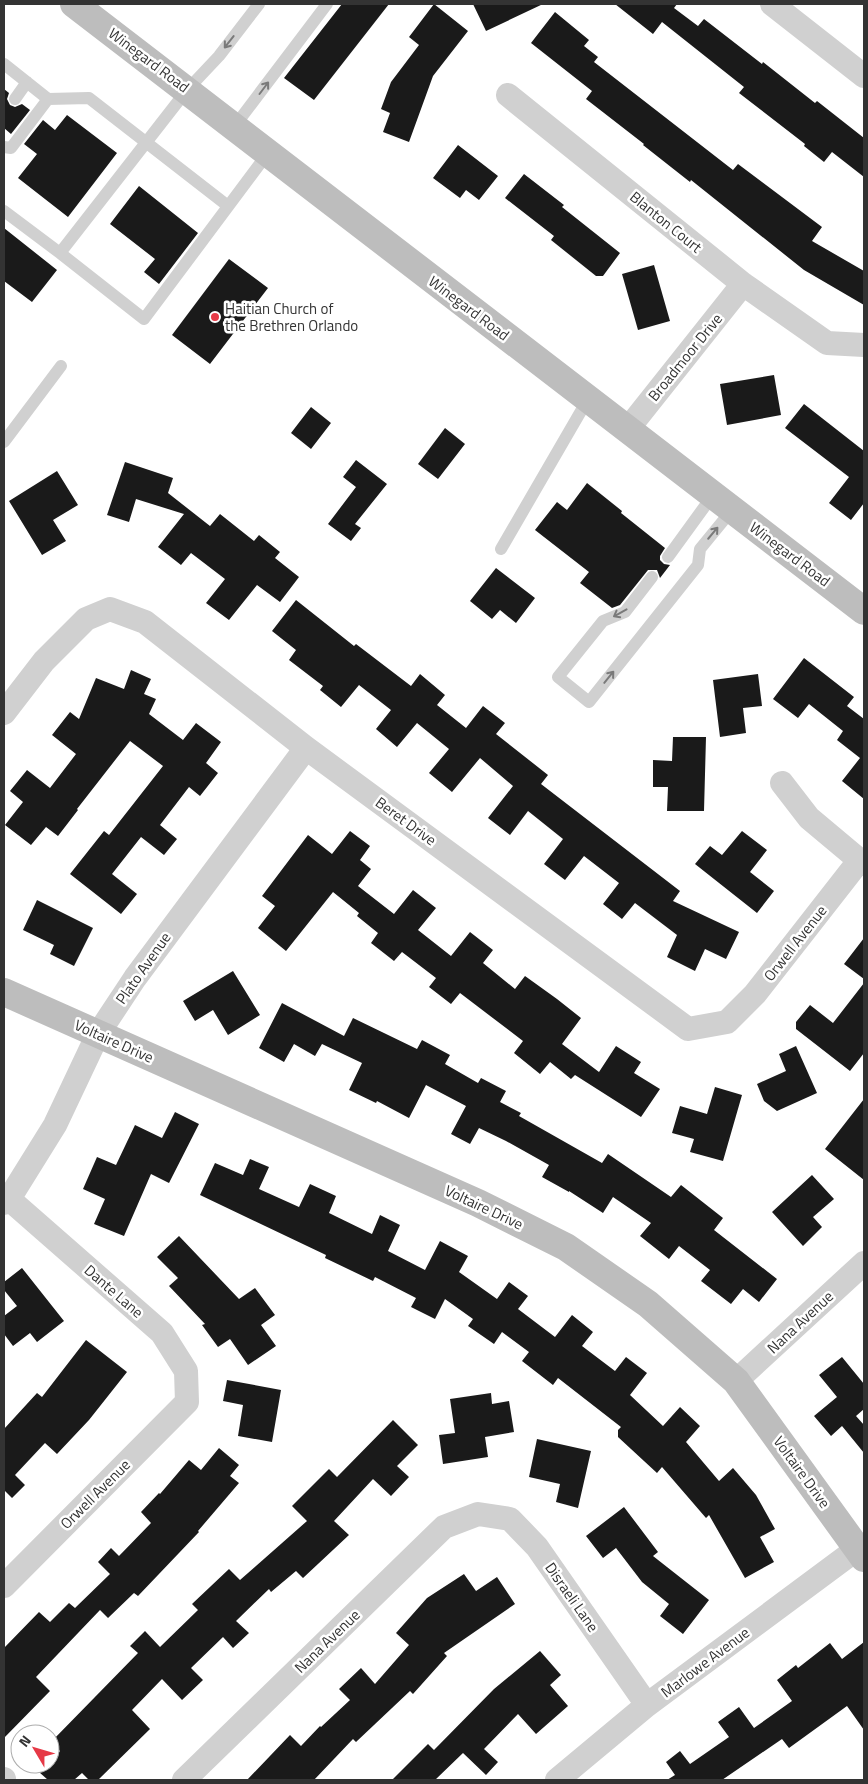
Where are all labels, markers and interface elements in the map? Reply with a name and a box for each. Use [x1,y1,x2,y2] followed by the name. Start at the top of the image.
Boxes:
[104,22,194,98] street label: Winegard Road
[224,35,234,49] one-way arrow
[259,81,269,95] one-way arrow
[625,186,708,259] street label: Blanton Court
[424,270,514,346] street label: Winegard Road
[225,297,358,337] place label: Haitian Church of the Brethren Orlando
[642,308,728,406] street label: Broadmoor Drive
[209,311,221,323] marker: Haitian Church of the Brethren Orlando
[745,516,835,592] street label: Winegard Road
[707,527,718,540] one-way arrow
[613,608,628,618] one-way arrow
[603,671,614,684] one-way arrow
[371,791,441,851] street label: Beret Drive
[758,900,832,986] street label: Orwell Avenue
[110,927,176,1009] street label: Plato Avenue
[71,1013,157,1069] street label: Voltaire Drive
[441,1179,527,1235] street label: Voltaire Drive
[79,1259,149,1323] street label: Dante Lane
[762,1285,838,1359] street label: Nana Avenue
[768,1431,836,1513] street label: Voltaire Drive
[55,1454,135,1534] street label: Orwell Avenue
[539,1557,605,1637] street label: Disraeli Lane
[289,1604,365,1678] street label: Nana Avenue
[656,1621,754,1703] street label: Marlowe Avenue
[10,1724,60,1774] north arrow
[13,1730,36,1751] text: N

